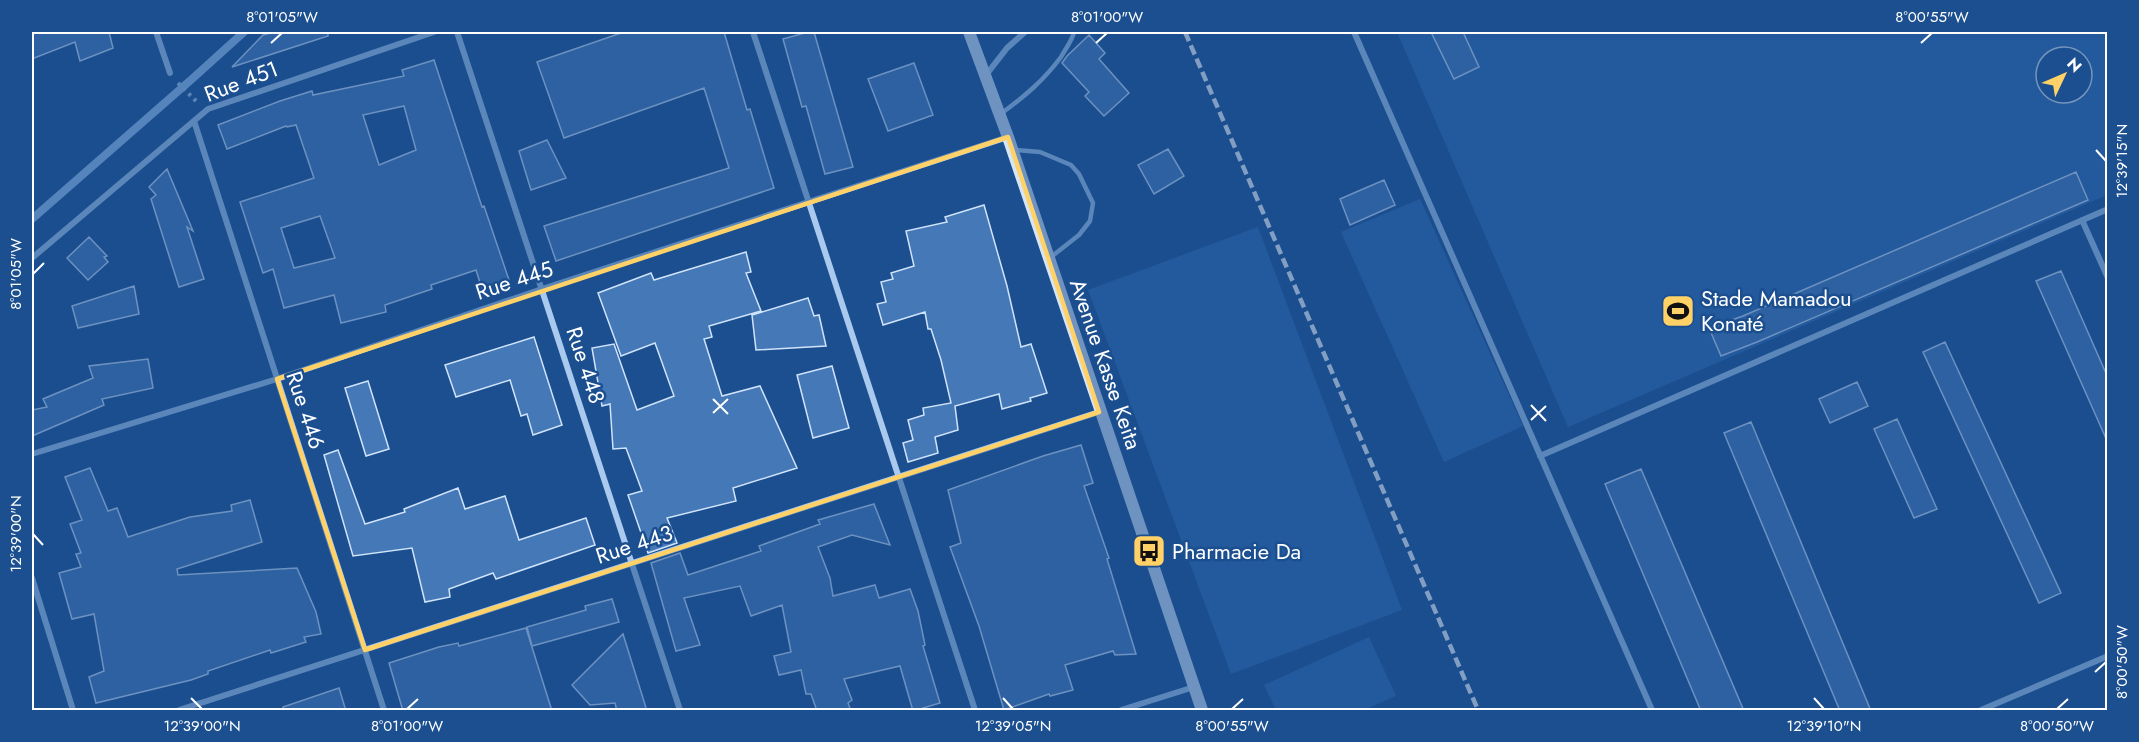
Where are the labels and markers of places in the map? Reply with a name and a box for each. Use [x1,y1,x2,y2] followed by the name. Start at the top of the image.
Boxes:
[1701,282,1852,339] place label: Stade Mamadou Konaté
[1660,293,1696,329] sports icon: Stade Mamadou Konaté
[1131,533,1167,569] bus stop icon: Pharmacie Da
[1172,535,1301,567] place label: Pharmacie Da

